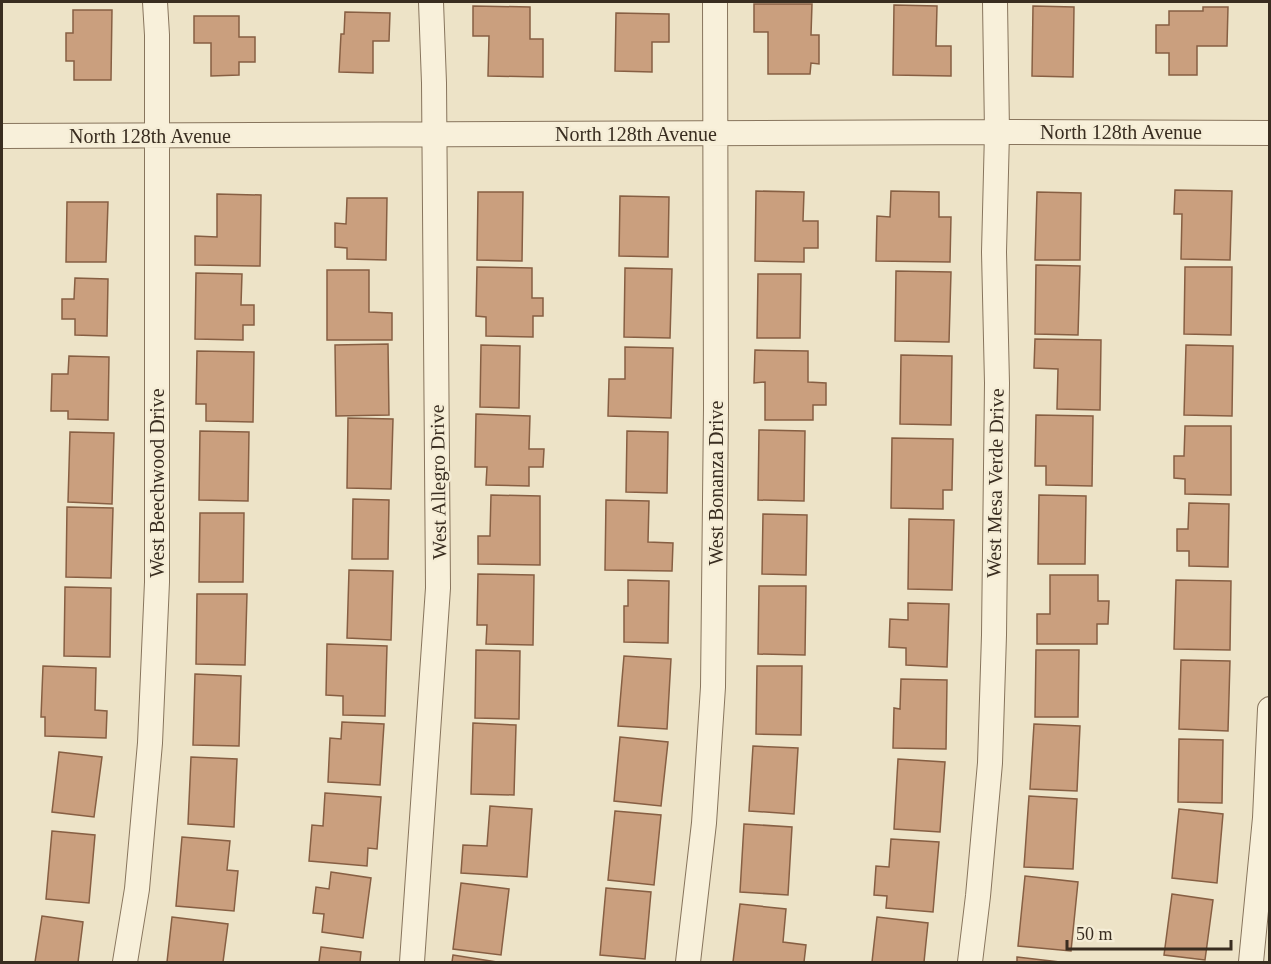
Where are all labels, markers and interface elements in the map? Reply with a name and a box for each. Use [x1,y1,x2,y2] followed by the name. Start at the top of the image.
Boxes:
[1040,121,1202,143] street label: North 128th Avenue
[555,123,717,145] street label: North 128th Avenue
[69,125,231,147] street label: North 128th Avenue
[146,388,168,578] street label: West Beechwood Drive
[982,388,1008,578] street label: West Mesa Verde Drive
[705,400,727,566] street label: West Bonanza Drive
[426,404,451,560] street label: West Allegro Drive
[1067,913,1230,951] scale bar
[1076,924,1113,944] text: 50 m

